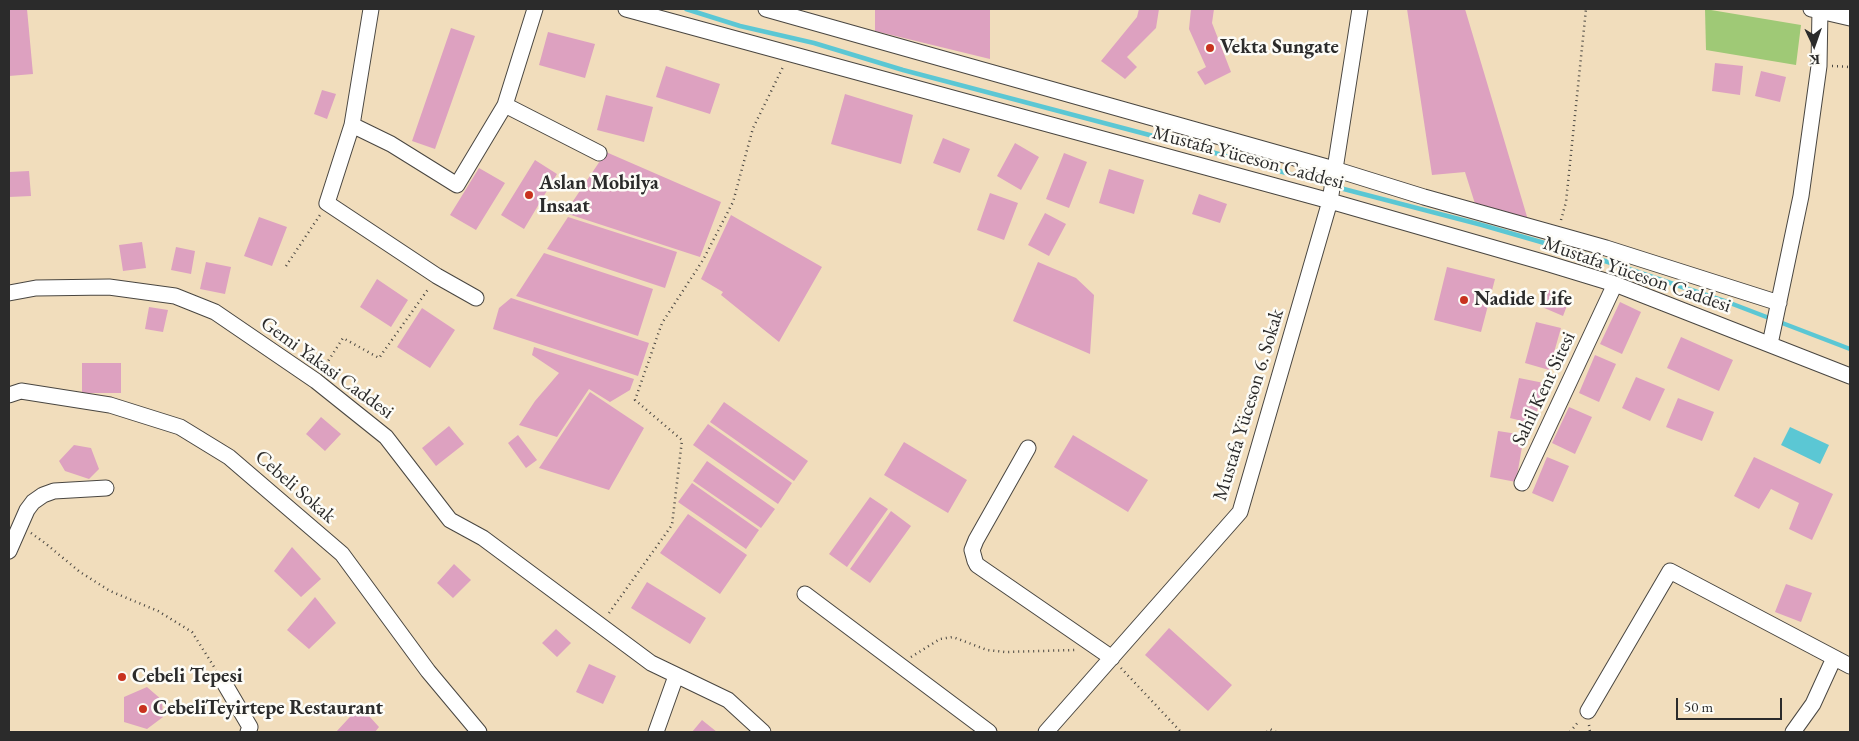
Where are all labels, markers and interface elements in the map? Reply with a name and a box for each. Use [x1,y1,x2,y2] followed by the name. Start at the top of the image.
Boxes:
[1789,20,1839,70] north arrow
[1220,36,1339,60] place label: Vekta Sungate
[1204,42,1216,54] marker: Vekta Sungate
[1809,51,1821,69] text: K
[1150,121,1346,195] street label: Mustafa Yüceson Caddesi
[539,172,659,219] place label: Aslan Mobilya Insaat
[523,189,535,201] marker: Aslan Mobilya Insaat
[1540,232,1734,318] street label: Mustafa Yüceson Caddesi
[1474,288,1572,312] place label: Nadide Life
[1458,294,1470,306] marker: Nadide Life
[1208,306,1290,504] street label: Mustafa Yüceson 6. Sokak
[256,312,398,424] street label: Gemi Yakasi Caddesi
[1507,328,1581,450] street label: Sahil Kent Sitesi
[250,445,340,529] street label: Cebeli Sokak
[132,665,243,689] place label: Cebeli Tepesi
[116,671,128,683] marker: Cebeli Tepesi
[1679,688,1785,720] scale bar
[153,697,383,721] place label: CebeliTeyirtepe Restaurant
[1684,697,1713,716] text: 50 m
[137,703,149,715] marker: CebeliTeyirtepe Restaurant

